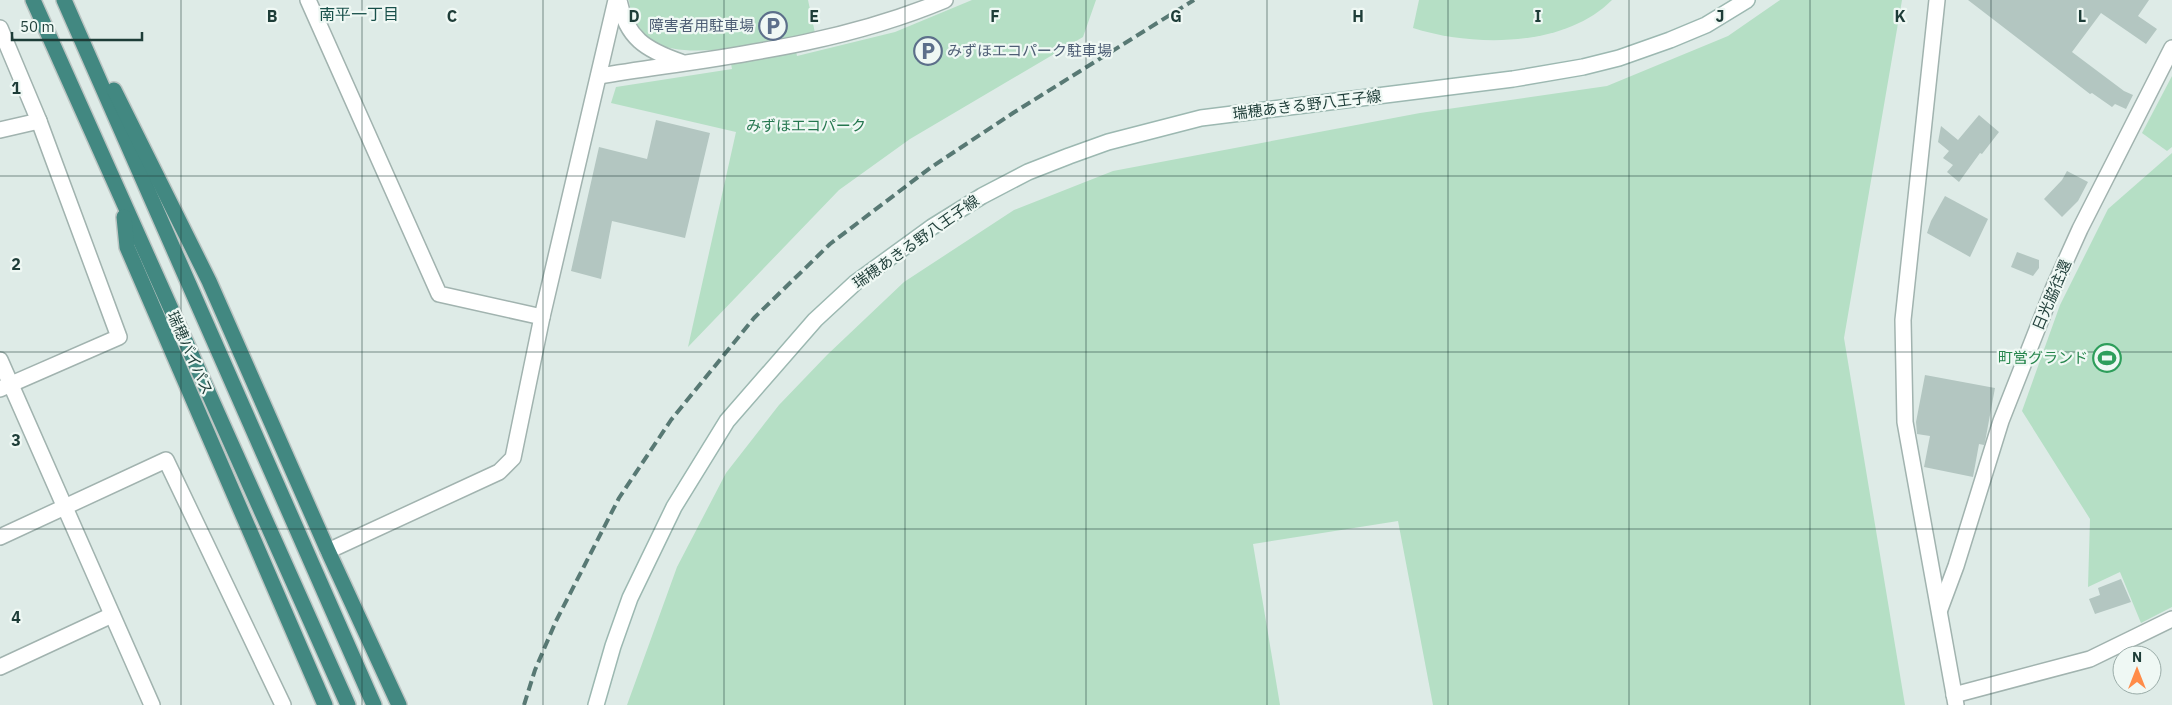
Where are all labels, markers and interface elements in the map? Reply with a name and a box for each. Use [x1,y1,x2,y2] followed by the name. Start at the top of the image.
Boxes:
[319,4,399,24] district label: 南平一丁目
[267,6,278,26] text: B
[447,6,457,26] text: C
[628,6,640,26] text: D
[809,6,819,26] text: E
[990,6,1000,26] text: F
[1170,6,1182,26] text: G
[1352,6,1364,26] text: H
[1535,6,1542,26] text: I
[1716,6,1724,26] text: J
[1894,6,1906,26] text: K
[2078,6,2086,26] text: L
[12,10,142,42] scale bar
[758,11,788,41] parking icon: 障害者用駐車場
[649,16,754,35] place label: 障害者用駐車場
[20,17,55,36] text: 50 m
[913,36,943,66] parking icon: みずほエコパーク駐車場
[947,41,1112,60] place label: みずほエコパーク駐車場
[11,78,21,98] text: 1
[1231,86,1382,123] street label: 瑞穂あきる野八王子線
[746,116,866,135] park label: みずほエコパーク
[849,191,982,292] street label: 瑞穂あきる野八王子線
[11,254,21,274] text: 2
[2028,257,2075,333] street label: 日光脇往還
[164,308,217,398] street label: 瑞穂バイパス
[2092,343,2122,373] sports icon: 町営グランド
[1998,348,2088,367] place label: 町営グランド
[11,430,21,450] text: 3
[11,607,21,627] text: 4
[2112,645,2162,695] north arrow
[2132,648,2142,666] text: N

